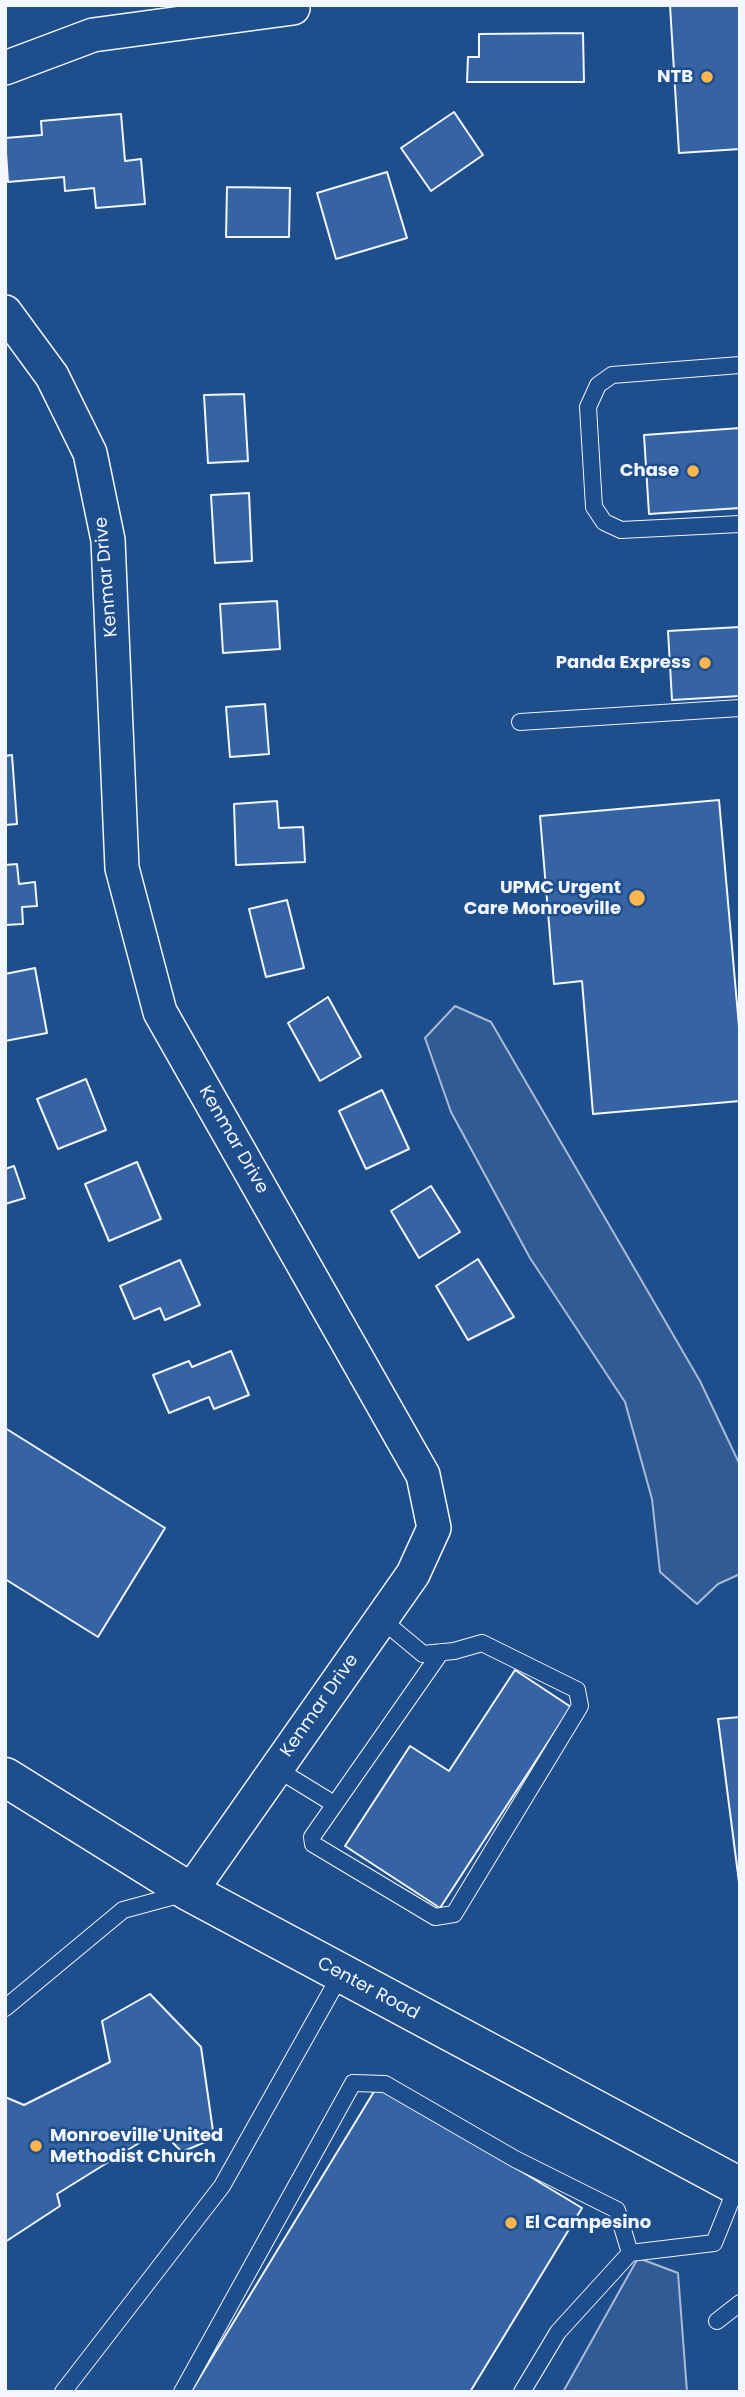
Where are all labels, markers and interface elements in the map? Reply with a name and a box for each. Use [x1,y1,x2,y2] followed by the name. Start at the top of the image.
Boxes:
[657,66,693,88] place label: NTB
[699,69,715,85] marker: NTB
[620,460,679,482] place label: Chase
[685,463,701,479] marker: Chase
[91,516,123,638] street label: Kenmar Drive
[556,652,691,674] place label: Panda Express
[697,655,713,671] marker: Panda Express
[464,877,621,920] place label: UPMC Urgent Care Monroeville
[627,888,647,908] marker: UPMC Urgent Care Monroeville
[193,1082,273,1198] street label: Kenmar Drive
[277,1650,363,1762] street label: Kenmar Drive
[313,1953,423,2025] street label: Center Road
[50,2125,223,2168] place label: Monroeville United Methodist Church
[28,2138,44,2154] marker: Monroeville United Methodist Church
[525,2212,651,2234] place label: El Campesino
[503,2215,519,2231] marker: El Campesino

